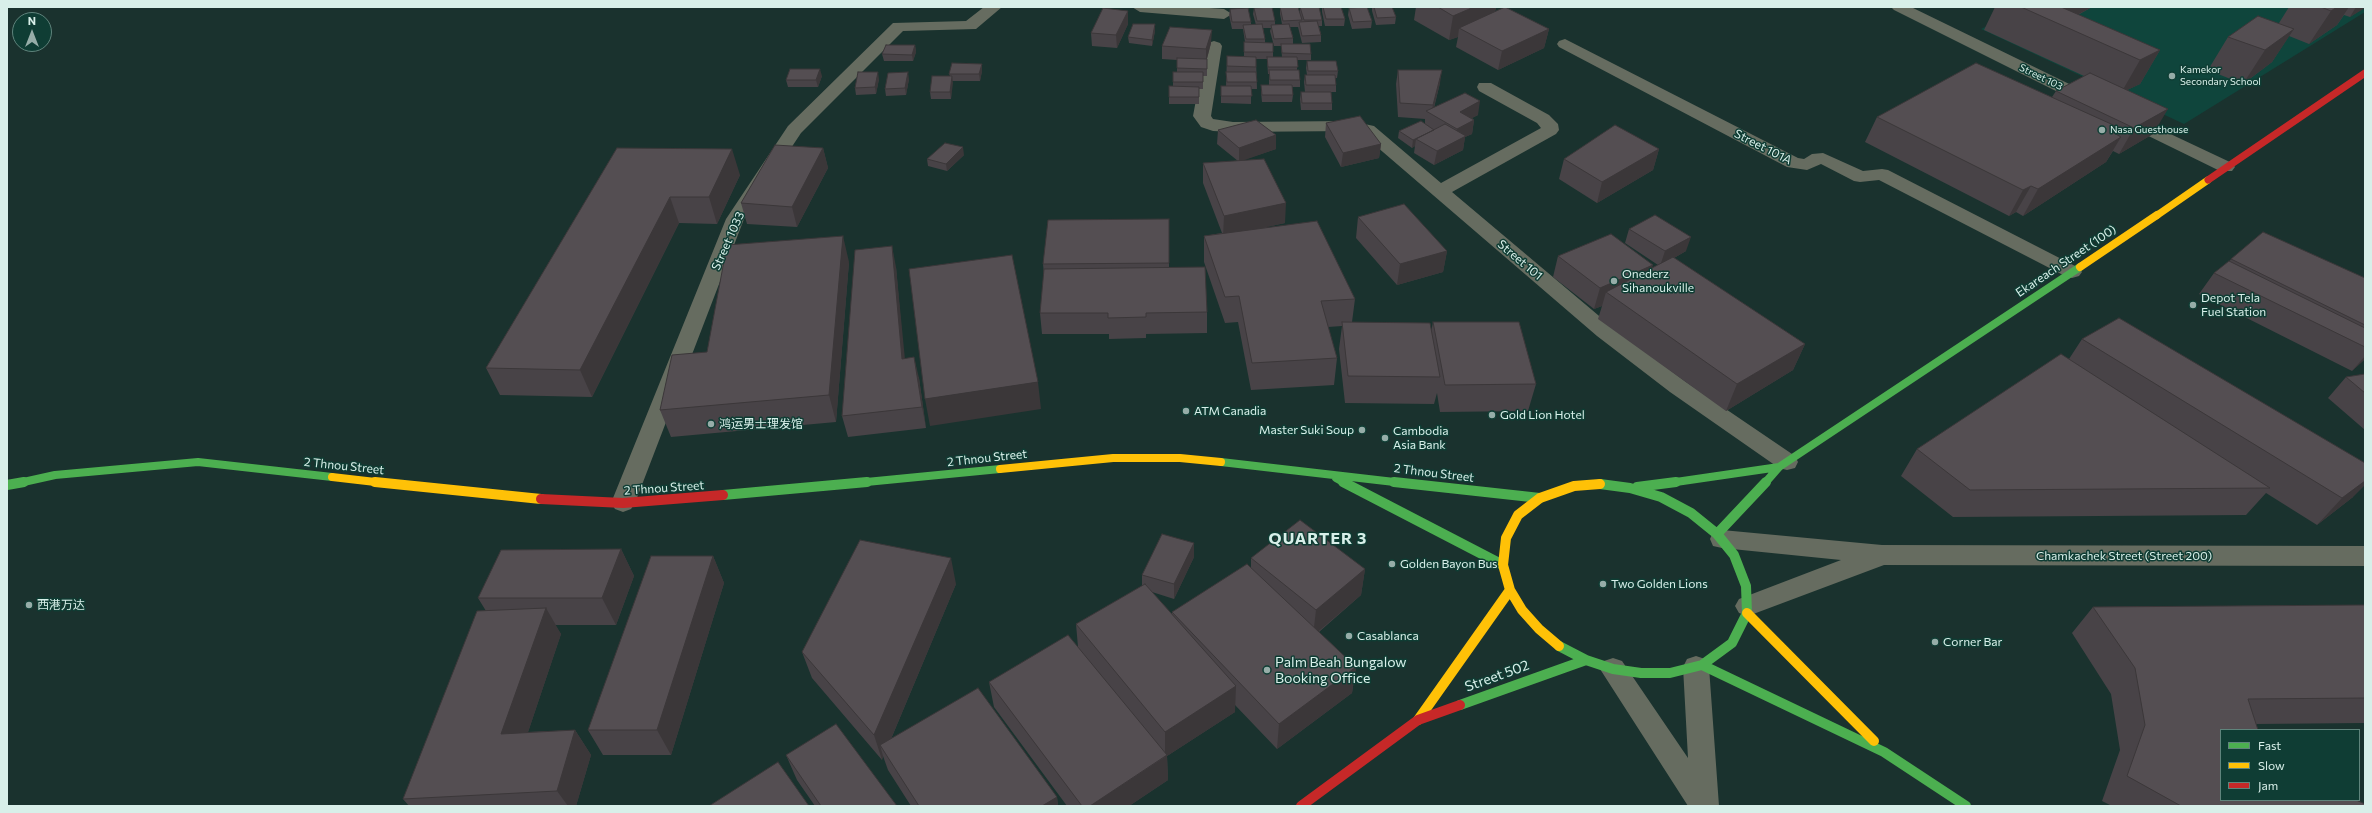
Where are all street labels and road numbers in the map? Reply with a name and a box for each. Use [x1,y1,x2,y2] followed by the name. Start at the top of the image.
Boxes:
[2017,61,2065,93] street label: Street 103
[1732,126,1794,168] street label: Street 101A
[709,209,747,273] street label: Street 1033
[2013,222,2119,300] street label: Ekareach Street (100)
[1495,237,1545,283] street label: Street 101
[946,447,1028,469] street label: 2 Thnou Street
[303,455,385,477] street label: 2 Thnou Street
[1393,461,1475,485] street label: 2 Thnou Street
[623,478,705,498] street label: 2 Thnou Street
[2036,549,2212,563] street label: Chamkachek Street (Street 200)
[1463,657,1531,695] street label: Street 502

